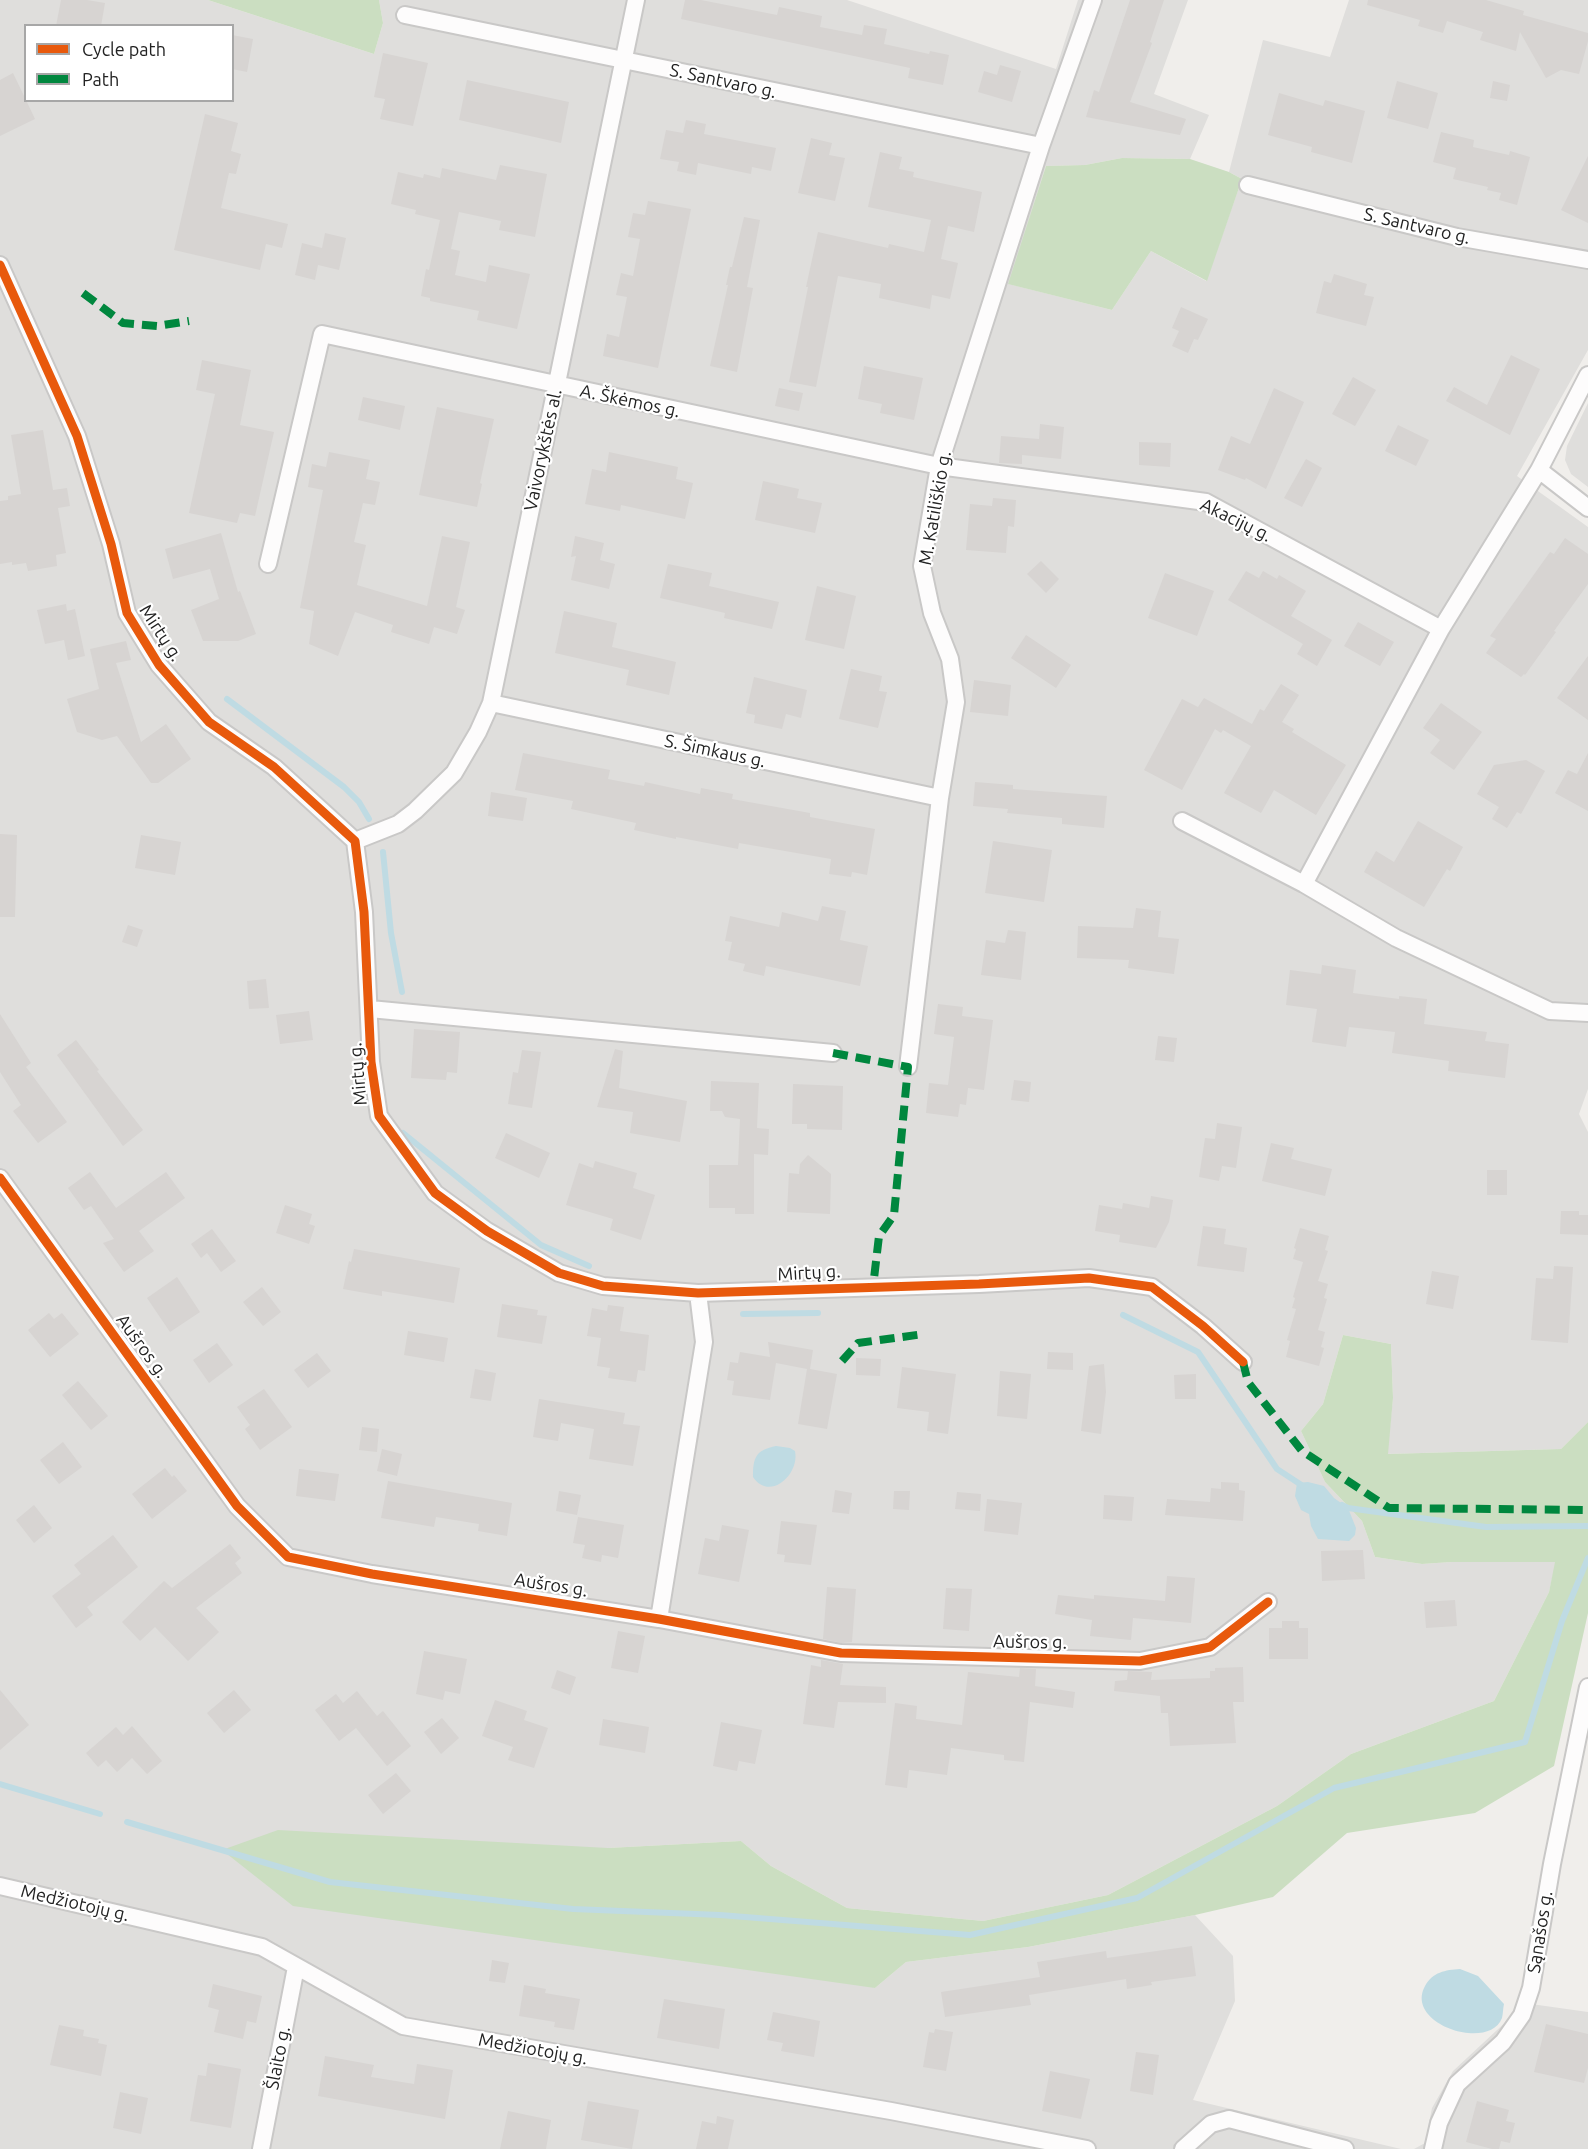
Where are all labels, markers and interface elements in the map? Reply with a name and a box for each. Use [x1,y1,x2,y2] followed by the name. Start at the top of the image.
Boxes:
[24,24,234,102] legend
[82,39,166,59] text: Cycle path
[668,59,778,103] street label: S. Santvaro g.
[82,69,119,89] text: Path
[1362,203,1472,249] street label: S. Santvaro g.
[578,380,682,422] street label: A. Škėmos g.
[520,387,566,513] street label: Vaivorykštės al.
[914,449,956,567] street label: M. Katiliškio g.
[1197,494,1275,546] street label: Akacijų g.
[135,601,187,665] street label: Mirtų g.
[662,730,768,772] street label: S. Šimkaus g.
[344,1042,372,1106] street label: Mirtų g.
[777,1261,841,1285] street label: Mirtų g.
[112,1310,172,1382] street label: Aušros g.
[513,1569,589,1601] street label: Aušros g.
[993,1631,1067,1653] street label: Aušros g.
[19,1880,131,1926] street label: Medžiotojų g.
[1523,1889,1557,1975] street label: Sąnašos g.
[261,2024,295,2092] street label: Šlaito g.
[477,2029,589,2069] street label: Medžiotojų g.

